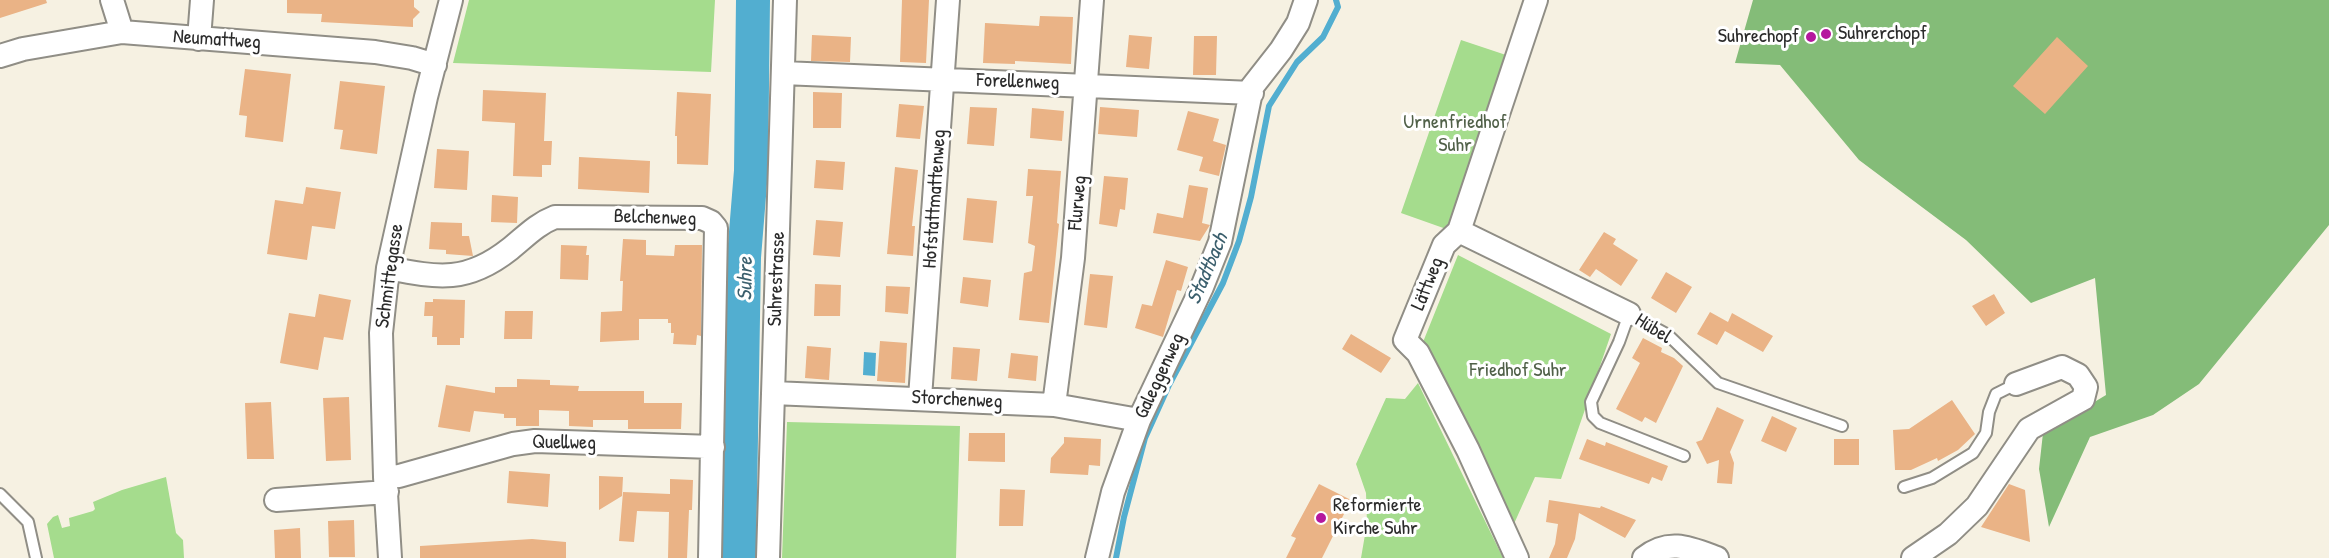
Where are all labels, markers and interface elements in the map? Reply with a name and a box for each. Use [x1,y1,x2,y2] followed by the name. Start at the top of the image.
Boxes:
[1838,22,1927,46] place label: Suhrerchopf
[172,25,262,55] street label: Neumattweg
[1718,25,1799,49] place label: Suhrechopf
[1819,27,1833,41] marker: Suhrerchopf
[1804,30,1818,44] marker: Suhrechopf
[976,69,1060,95] street label: Forellenweg
[1403,111,1507,158] park label: Urnenfriedhof Suhr
[918,129,952,269] street label: Hofstattmattenweg
[1064,175,1092,231] street label: Flurweg
[613,205,697,231] street label: Belchenweg
[371,222,409,330] street label: Schmittegasse
[1182,230,1234,308] water label: Stadtbach
[763,231,791,327] street label: Suhrestrasse
[1407,254,1449,314] street label: Lättweg
[733,257,759,301] water label: Suhre
[1630,309,1676,349] street label: Hübel
[1130,329,1190,423] street label: Galeggenweg
[1470,359,1566,383] park label: Friedhof Suhr
[911,386,1003,414] street label: Storchenweg
[532,430,596,456] street label: Quellweg
[1333,494,1422,541] place label: Reformierte Kirche Suhr
[1314,511,1328,525] marker: Reformierte Kirche Suhr

